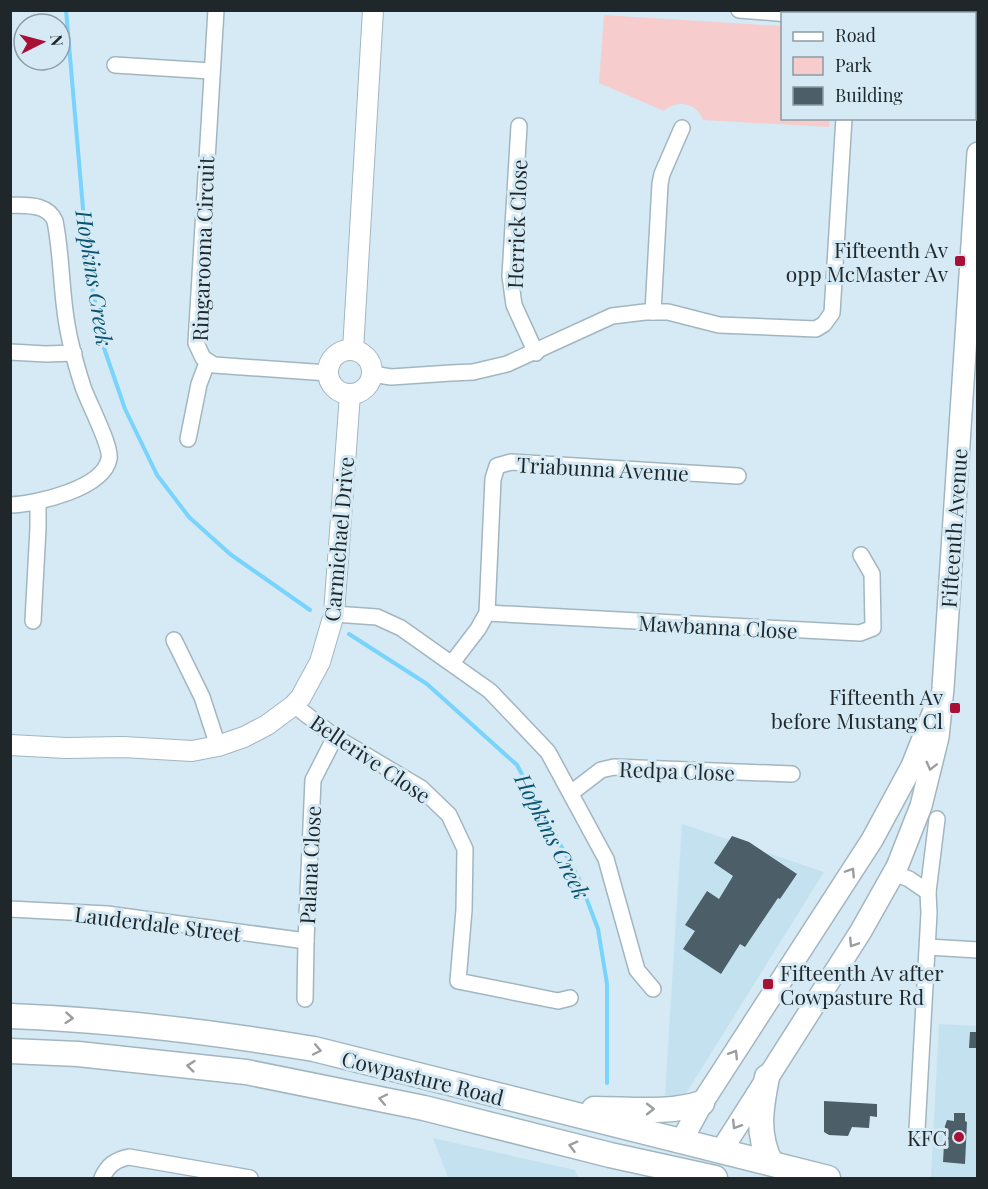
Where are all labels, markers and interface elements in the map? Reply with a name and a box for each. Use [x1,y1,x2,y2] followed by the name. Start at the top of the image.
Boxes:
[12,12,72,72] north arrow
[781,12,976,120] legend
[835,23,876,47] text: Road
[46,34,69,48] text: N
[835,53,872,77] text: Park
[835,83,903,107] text: Building
[185,156,219,342] street label: Ringarooma Circuit
[500,159,532,289] street label: Herrick Close
[69,207,121,348] water label: Hopkins Creek
[786,235,949,287] place label: Fifteenth Av opp McMaster Av
[953,254,967,268] marker: Fifteenth Av opp McMaster Av
[933,447,973,609] street label: Fifteenth Avenue
[516,450,690,486] street label: Triabunna Avenue
[317,455,359,623] street label: Carmichael Drive
[638,608,798,644] street label: Mawbanna Close
[771,682,944,734] place label: Fifteenth Av before Mustang Cl
[948,701,962,715] marker: Fifteenth Av before Mustang Cl
[305,707,437,809] street label: Bellerive Close
[619,754,735,786] street label: Redpa Close
[926,761,939,771] one-way arrow
[508,767,598,904] water label: Hopkins Creek
[292,805,326,925] street label: Palana Close
[843,868,854,879] one-way arrow
[73,899,243,947] street label: Lauderdale Street
[848,937,860,947] one-way arrow
[780,958,944,1010] place label: Fifteenth Av after Cowpasture Rd
[761,977,775,991] marker: Fifteenth Av after Cowpasture Rd
[64,1012,73,1025] one-way arrow
[312,1043,322,1056] one-way arrow
[339,1043,507,1111] street label: Cowpasture Road
[726,1050,738,1060] one-way arrow
[187,1060,196,1073] one-way arrow
[379,1094,389,1107] one-way arrow
[646,1103,655,1115] one-way arrow
[731,1119,743,1129] one-way arrow
[907,1123,947,1151] place label: KFC
[952,1130,966,1144] marker: KFC
[568,1140,578,1153] one-way arrow

